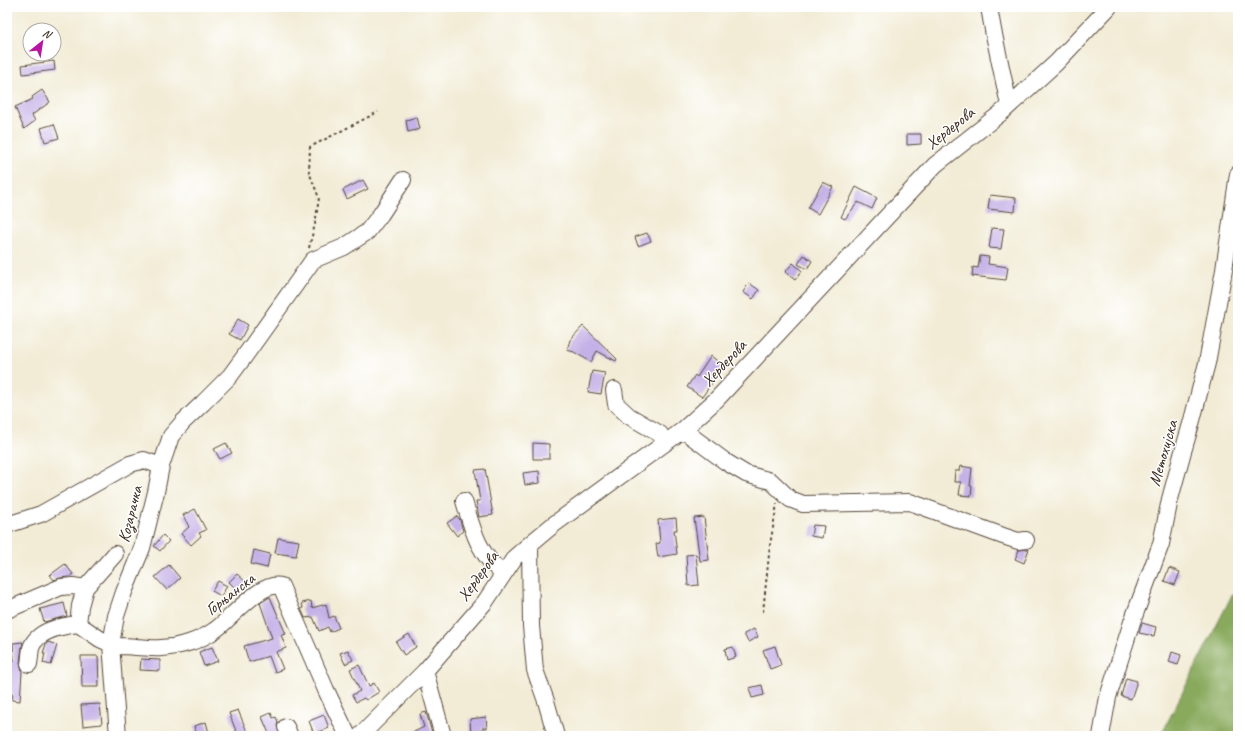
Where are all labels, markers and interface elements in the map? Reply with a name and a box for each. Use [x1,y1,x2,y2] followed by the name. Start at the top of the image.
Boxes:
[22,22,62,62] north arrow
[41,26,55,42] text: N
[921,101,980,154] street label: Хердерова
[697,334,752,391] street label: Хердерова
[1144,416,1183,488] street label: Метохијска
[113,482,148,545] street label: Козарачка
[453,546,504,605] street label: Хердерова
[201,567,260,620] street label: Горњанска

